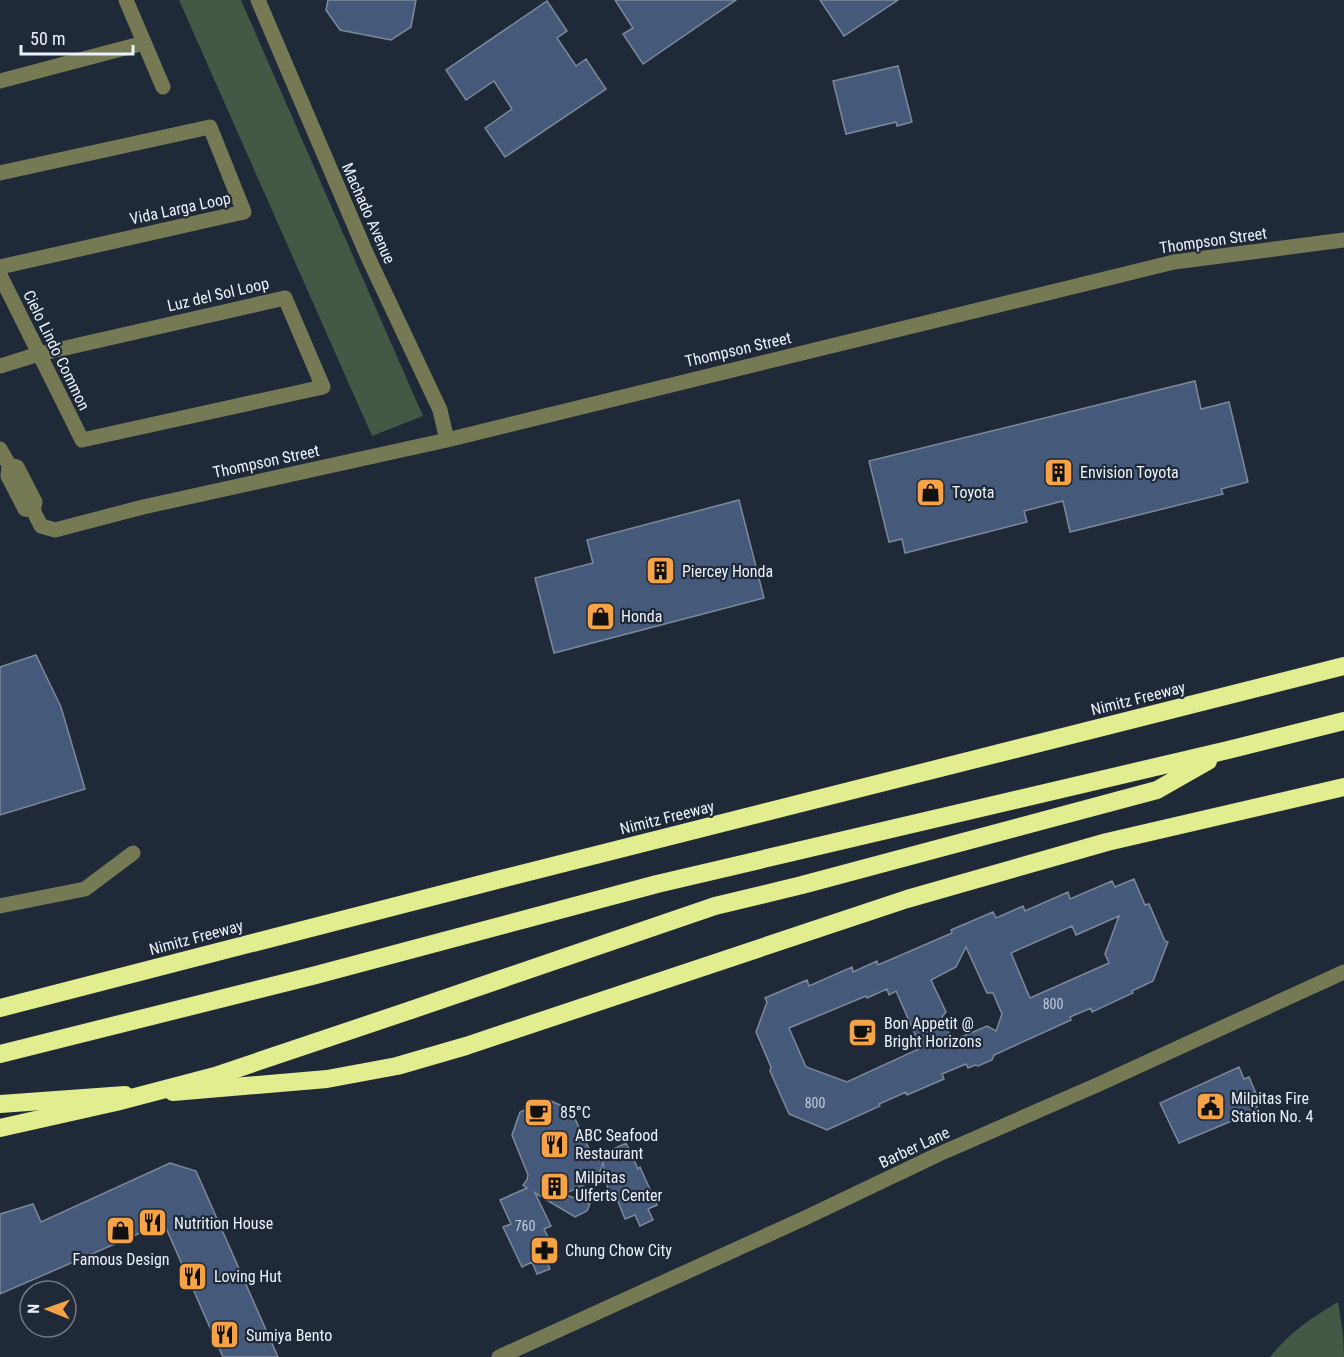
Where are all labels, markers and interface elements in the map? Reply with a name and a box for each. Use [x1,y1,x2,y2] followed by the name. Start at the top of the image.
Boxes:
[21,18,134,56] scale bar
[30,28,65,49] text: 50 m
[338,160,399,267] street label: Machado Avenue
[128,188,232,228] street label: Vida Larga Loop
[1158,224,1268,257] street label: Thompson Street
[165,274,271,315] street label: Luz del Sol Loop
[19,287,94,413] street label: Cielo Lindo Common
[683,328,793,371] street label: Thompson Street
[211,441,321,482] street label: Thompson Street
[1043,456,1075,488] building icon: Envision Toyota
[1080,463,1179,482] place label: Envision Toyota
[915,476,947,508] shop icon: Toyota
[952,483,994,502] place label: Toyota
[645,555,677,587] building icon: Piercey Honda
[682,562,773,581] place label: Piercey Honda
[584,600,616,632] shop icon: Honda
[621,607,662,626] place label: Honda
[1089,678,1188,719] street label: Nimitz Freeway
[618,797,717,838] street label: Nimitz Freeway
[147,916,246,959] street label: Nimitz Freeway
[1043,996,1063,1012] house number: 800
[884,1014,982,1051] place label: Bon Appetit @ Bright Horizons
[847,1016,879,1048] cafe icon: Bon Appetit @ Bright Horizons
[1231,1089,1313,1126] place label: Milpitas Fire Station No. 4
[1194,1091,1226,1123] public building icon: Milpitas Fire Station No. 4
[805,1095,825,1111] house number: 800
[523,1096,555,1128] cafe icon: 85°C
[560,1103,591,1122] place label: 85°C
[876,1123,953,1172] street label: Barber Lane
[575,1126,658,1163] place label: ABC Seafood Restaurant
[538,1128,570,1160] restaurant icon: ABC Seafood Restaurant
[575,1168,663,1205] place label: Milpitas Ulferts Center
[538,1170,570,1202] building icon: Milpitas Ulferts Center
[137,1207,169,1239] restaurant icon: Nutrition House
[174,1214,273,1233] place label: Nutrition House
[105,1215,137,1247] shop icon: Famous Design
[515,1218,535,1234] house number: 760
[528,1234,560,1266] pharmacy icon: Chung Chow City
[565,1241,672,1260] place label: Chung Chow City
[72,1250,170,1269] place label: Famous Design
[177,1260,209,1292] restaurant icon: Loving Hut
[214,1267,282,1286] place label: Loving Hut
[18,1279,78,1339] north arrow
[24,1304,43,1314] text: N
[209,1319,241,1351] restaurant icon: Sumiya Bento
[246,1326,332,1345] place label: Sumiya Bento

